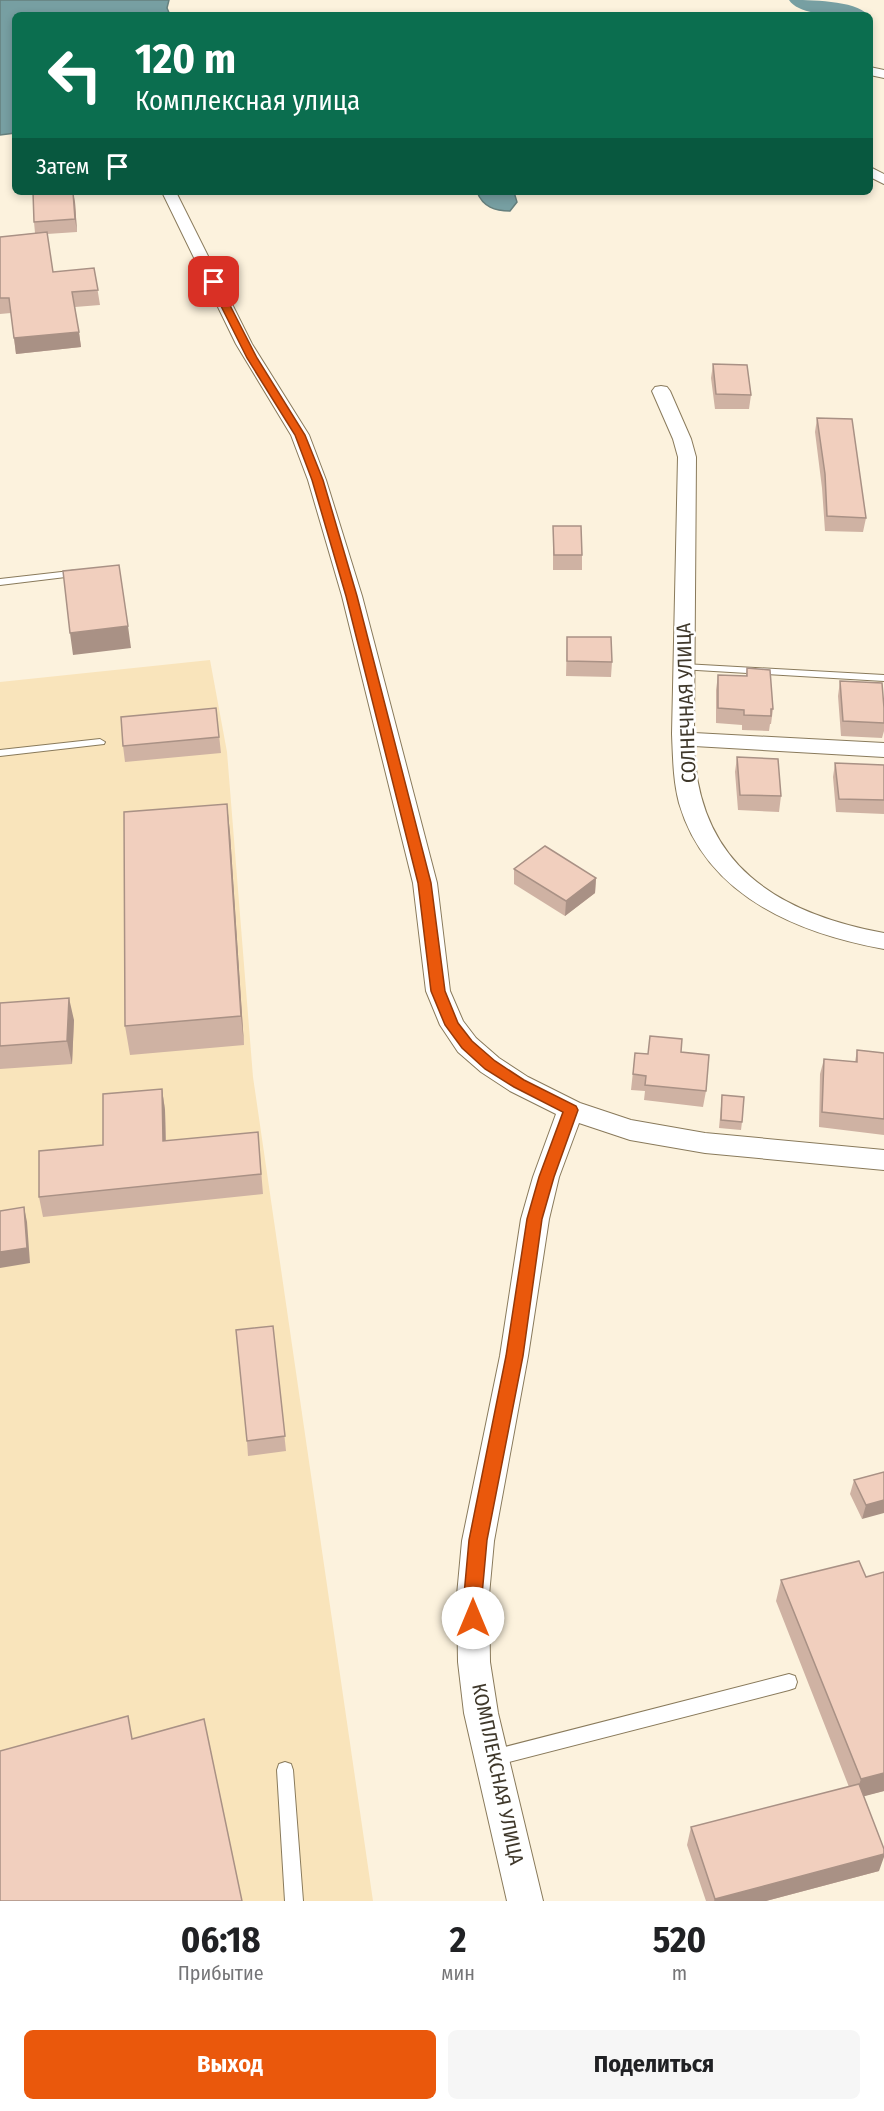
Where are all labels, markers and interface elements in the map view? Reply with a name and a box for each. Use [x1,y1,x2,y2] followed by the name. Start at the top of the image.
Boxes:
[135,34,236,84] text: 120 m
[36,36,114,114] icon: left
[135,85,360,117] text: Комплексная улица
[101,150,134,183] icon: arrive
[36,153,89,180] text: Затем
[188,256,239,307] pin
[197,265,230,298] icon: arrive
[671,622,701,783] street label: СОЛНЕЧНАЯ УЛИЦА
[441,1586,505,1650] position arrow
[467,1681,529,1867] street label: КОМПЛЕКСНАЯ УЛИЦА
[181,1918,261,1962] text: 06:18
[450,1918,466,1962] text: 2
[653,1918,706,1962] text: 520
[178,1961,264,1985] text: Прибытие
[441,1961,475,1985] text: мин
[672,1961,687,1985] text: m
[24,2030,436,2099] button: Выход
[448,2030,860,2099] button: Поделиться

